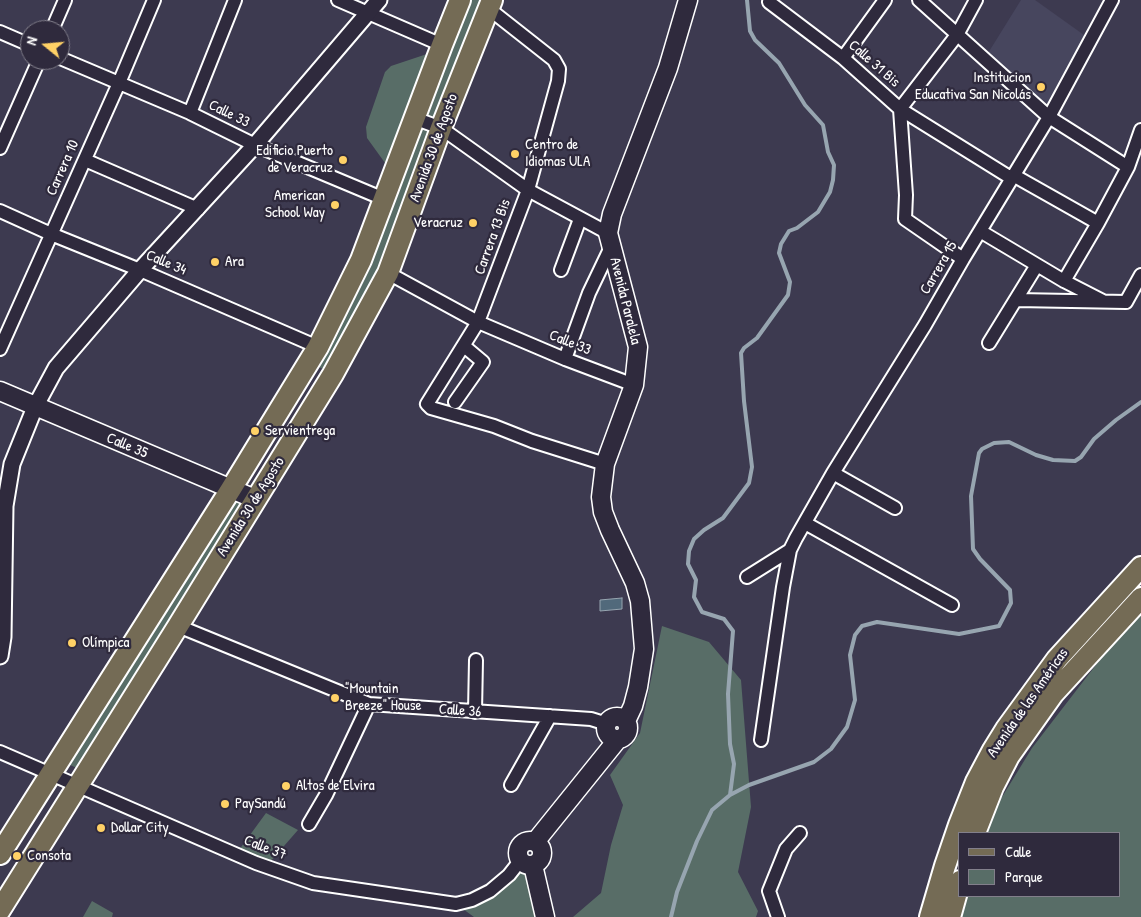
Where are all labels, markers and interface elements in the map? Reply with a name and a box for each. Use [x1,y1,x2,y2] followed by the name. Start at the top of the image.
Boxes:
[20,20,70,70] north arrow
[21,34,41,47] text: N
[845,37,903,91] street label: Calle 31 Bis
[915,69,1031,104] place label: Institucion Educativa San Nicolás
[1035,81,1047,93] marker: Institucion Educativa San Nicolás
[406,91,462,205] street label: Avenida 30 de Agosto
[206,96,252,132] street label: Calle 33
[525,136,590,171] place label: Centro de Idiomas ULA
[43,137,83,199] street label: Carrera 10
[256,142,333,177] place label: Edificio Puerto de Veracruz
[509,148,521,160] marker: Centro de Idiomas ULA
[337,154,349,166] marker: Edificio Puerto de Veracruz
[265,187,325,222] place label: American School Way
[471,197,515,277] street label: Carrera 13 Bis
[329,199,341,211] marker: American School Way
[413,214,463,232] place label: Veracruz
[467,217,479,229] marker: Veracruz
[917,238,961,298] street label: Carrera 15
[143,246,189,280] street label: Calle 34
[225,253,244,271] place label: Ara
[209,256,221,268] marker: Ara
[605,256,645,346] street label: Avenida Paralela
[546,327,594,359] street label: Calle 33
[265,422,335,440] place label: Servientrega
[249,425,261,437] marker: Servientrega
[104,429,150,463] street label: Calle 35
[213,454,289,560] street label: Avenida 30 de Agosto
[82,634,129,652] place label: Olímpica
[66,637,78,649] marker: Olímpica
[984,645,1072,761] street label: Avenida de las Américas
[345,680,422,715] place label: "Mountain Breeze" House
[329,692,341,704] marker: "Mountain Breeze" House
[438,701,482,721] street label: Calle 36
[296,777,375,795] place label: Altos de Elvira
[280,780,292,792] marker: Altos de Elvira
[235,795,286,813] place label: PaySandú
[219,798,231,810] marker: PaySandú
[111,819,169,837] place label: Dollar City
[95,822,107,834] marker: Dollar City
[241,832,289,864] street label: Calle 37
[958,832,1121,897] legend
[1005,841,1032,862] text: Calle
[27,847,71,865] place label: Consota
[11,850,23,862] marker: Consota
[1005,866,1043,887] text: Parque

